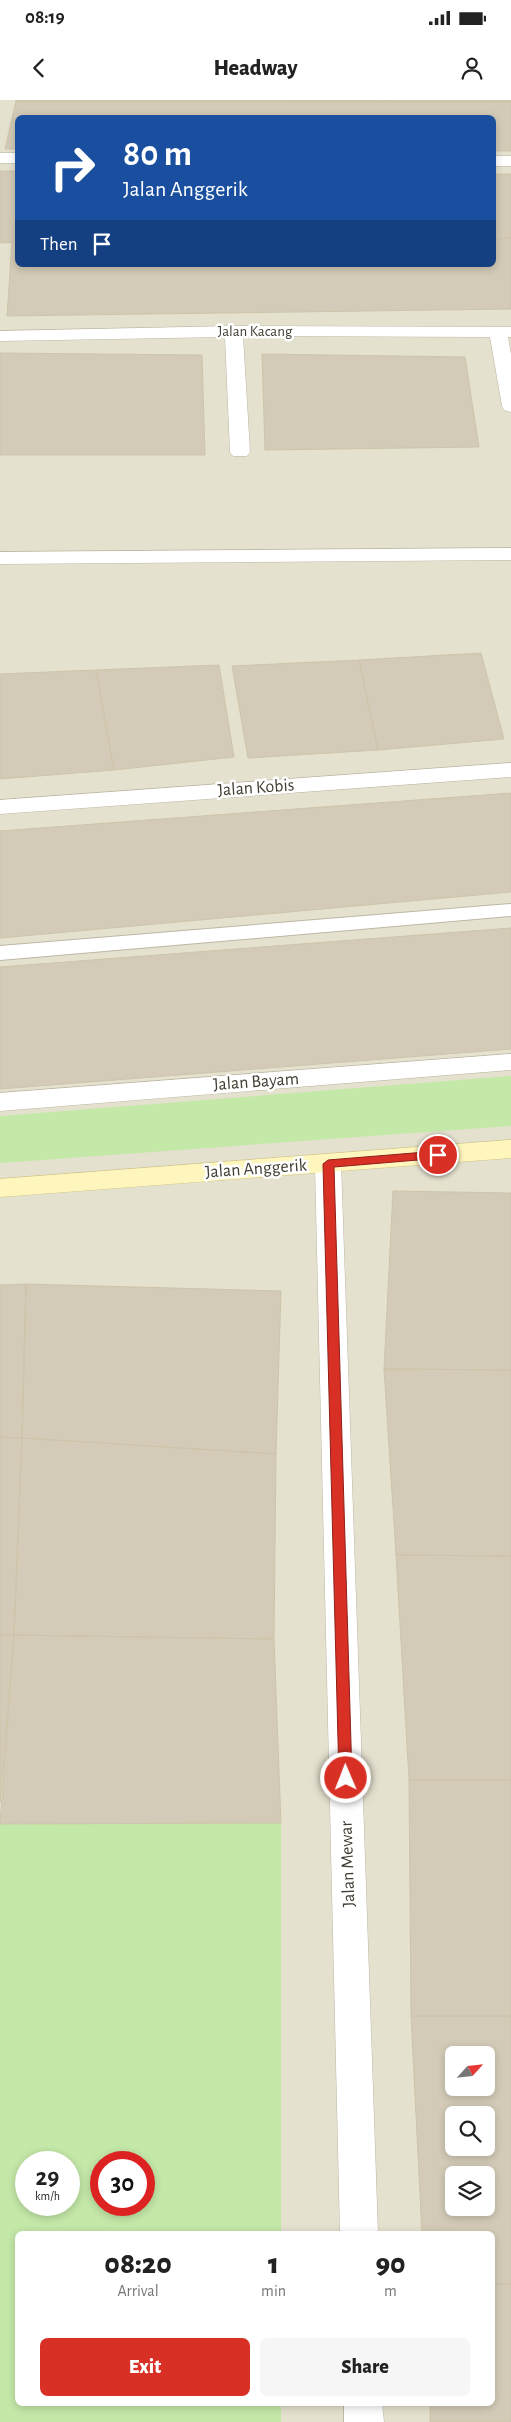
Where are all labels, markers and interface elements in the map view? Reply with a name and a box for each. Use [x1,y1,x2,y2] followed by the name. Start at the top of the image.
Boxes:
[25,8,65,27] text: 08:19
[25,54,53,82] icon: back
[458,54,486,82] icon: person
[213,57,298,79] text: Headway
[40,135,105,200] icon: right
[123,137,192,172] text: 80 m
[123,178,248,200] text: Jalan Anggerik
[88,230,116,258] icon: arrive
[40,235,78,254] text: Then
[218,324,293,339] street label: Jalan Kacang
[217,776,295,800] street label: Jalan Kobis
[212,1070,300,1094] street label: Jalan Bayam
[417,1134,459,1176] pin
[424,1141,452,1169] icon: arrive
[204,1156,308,1182] street label: Jalan Anggerik
[319,1751,371,1803] position arrow
[337,1820,359,1907] street label: Jalan Mewar
[445,2046,495,2096] north arrow
[445,2046,495,2216] map controls
[445,2106,495,2156] button: search
[90,2151,155,2216] speed limit sign: 30
[36,2165,59,2190] text: 29
[445,2166,495,2216] button: layers
[35,2190,60,2202] text: km/h
[104,2249,172,2279] text: 08:20
[268,2249,279,2279] text: 1
[375,2249,406,2279] text: 90
[117,2283,159,2299] text: Arrival
[261,2283,286,2299] text: min
[384,2283,397,2299] text: m
[40,2338,250,2396] button: Exit
[260,2338,470,2396] button: Share

